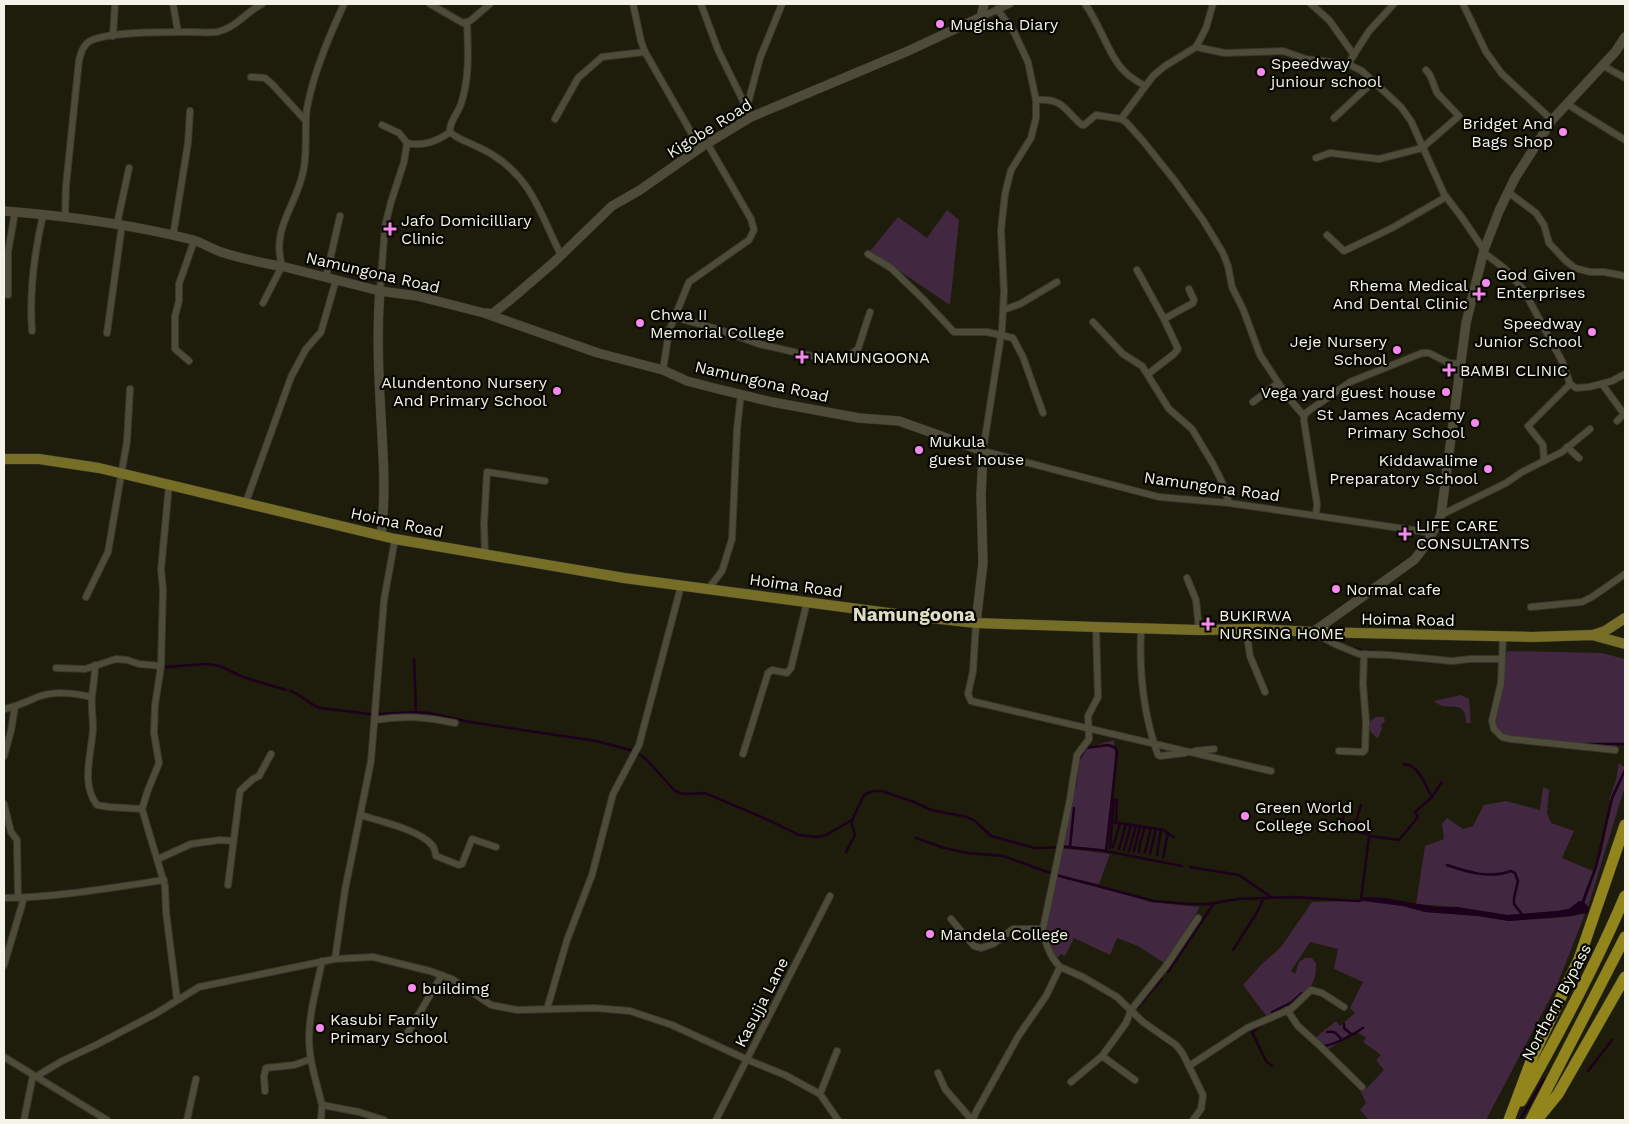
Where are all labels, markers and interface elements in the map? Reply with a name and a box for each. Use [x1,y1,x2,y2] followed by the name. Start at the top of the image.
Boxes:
[950,15,1059,34] place label: Mugisha Diary
[934,18,946,30] marker: Mugisha Diary
[1269,54,1382,91] place label: Speedway juniour school
[1255,66,1267,78] marker: Speedway juniour school
[663,95,755,162] street label: Kigobe Road
[1462,114,1553,151] place label: Bridget And Bags Shop
[1557,126,1569,138] marker: Bridget And Bags Shop
[401,211,532,248] place label: Jafo Domicilliary Clinic
[383,222,397,236] marker: Jafo Domicilliary Clinic
[304,248,442,297] street label: Namungona Road
[1496,265,1585,302] place label: God Given Enterprises
[1333,276,1468,313] place label: Rhema Medical And Dental Clinic
[1480,277,1492,289] marker: God Given Enterprises
[1472,287,1486,301] marker: Rhema Medical And Dental Clinic
[650,305,785,342] place label: Chwa II Memorial College
[1475,314,1583,351] place label: Speedway Junior School
[634,317,646,329] marker: Chwa II Memorial College
[1586,326,1598,338] marker: Speedway Junior School
[1290,332,1388,369] place label: Jeje Nursery School
[1391,344,1403,356] marker: Jeje Nursery School
[813,348,930,367] place label: NAMUNGOONA
[795,350,809,364] marker: NAMUNGOONA
[693,357,831,406] street label: Namungona Road
[1460,361,1568,380] place label: BAMBI CLINIC
[1442,363,1456,377] marker: BAMBI CLINIC
[381,373,548,410] place label: Alundentono Nursery And Primary School
[1261,383,1436,402] place label: Vega yard guest house
[551,385,563,397] marker: Alundentono Nursery And Primary School
[1440,386,1452,398] marker: Vega yard guest house
[1316,405,1466,442] place label: St James Academy Primary School
[1469,417,1481,429] marker: St James Academy Primary School
[929,432,1024,469] place label: Mukula guest house
[913,444,925,456] marker: Mukula guest house
[1329,451,1478,488] place label: Kiddawalime Preparatory School
[1482,463,1494,475] marker: Kiddawalime Preparatory School
[1143,468,1281,505] street label: Namungona Road
[349,503,445,542] street label: Hoima Road
[1416,516,1530,553] place label: LIFE CARE CONSULTANTS
[1398,527,1412,541] marker: LIFE CARE CONSULTANTS
[748,570,844,601] street label: Hoima Road
[1346,580,1441,599] place label: Normal cafe
[1330,583,1342,595] marker: Normal cafe
[853,603,975,626] district label: Namungoona
[1219,606,1344,643] place label: BUKIRWA NURSING HOME
[1361,609,1455,630] street label: Hoima Road
[1201,617,1215,631] marker: BUKIRWA NURSING HOME
[1255,798,1371,835] place label: Green World College School
[1239,810,1251,822] marker: Green World College School
[940,925,1068,944] place label: Mandela College
[924,928,936,940] marker: Mandela College
[1518,941,1595,1064] street label: Northern Bypass
[731,954,792,1050] street label: Kasujja Lane
[422,979,490,998] place label: buildimg
[406,982,418,994] marker: buildimg
[330,1010,448,1047] place label: Kasubi Family Primary School
[314,1022,326,1034] marker: Kasubi Family Primary School

